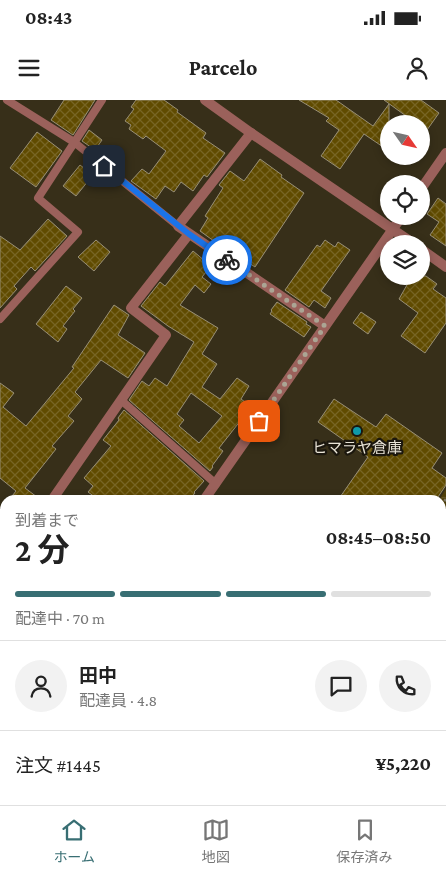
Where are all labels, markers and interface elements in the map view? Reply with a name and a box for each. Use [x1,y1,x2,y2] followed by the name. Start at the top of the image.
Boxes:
[25,7,72,28] text: 08:43
[15,54,43,82] icon: menu
[403,54,431,82] icon: person
[189,55,257,80] text: Parcelo
[380,115,430,165] north arrow
[380,115,430,285] map controls
[83,145,125,187] pin
[90,152,118,180] icon: home
[380,175,430,225] button: locate
[202,235,252,285] courier
[380,235,430,285] button: layers
[213,246,241,274] icon: bike
[238,400,280,442] pin
[245,407,273,435] icon: bag
[351,425,363,437] marker: ヒマラヤ倉庫
[312,440,402,456] place label: ヒマラヤ倉庫
[15,512,79,529] text: 到着まで
[326,527,431,548] text: 08:45–08:50
[15,532,69,568] text: 2 分
[15,610,105,627] text: 配達中 · 70 m
[15,660,67,712] button: person
[315,660,367,712] button: chat
[379,660,431,712] button: phone
[79,665,117,686] text: 田中
[79,692,157,709] text: 配達員 · 4.8
[376,753,431,774] text: ¥5,220
[15,755,101,776] text: 注文 #1445
[53,816,95,866] tab: ホーム
[202,816,230,866] tab: 地図
[337,816,393,866] tab: 保存済み

